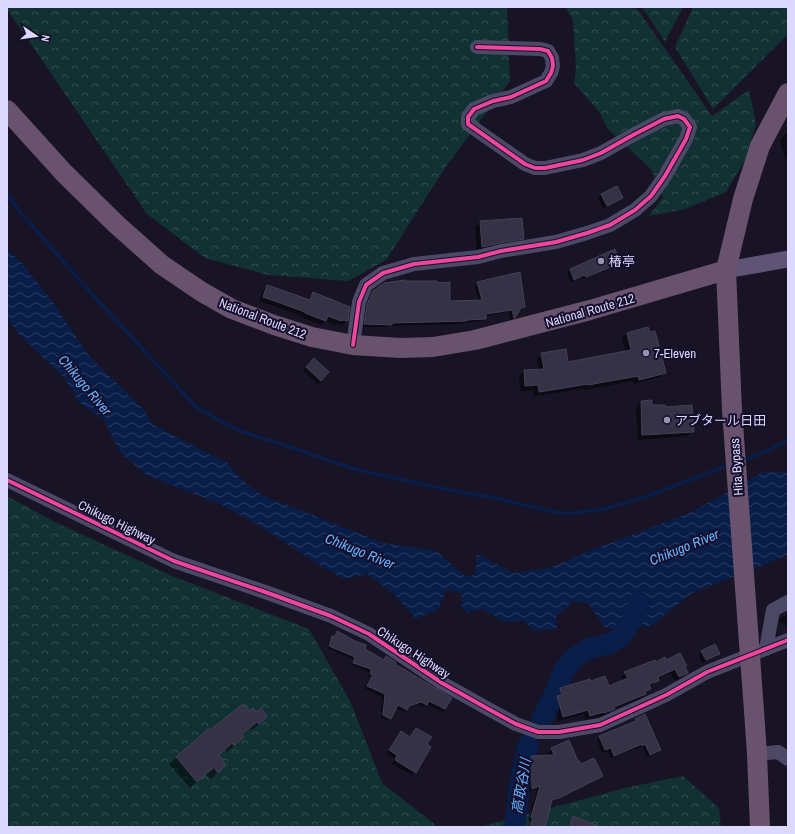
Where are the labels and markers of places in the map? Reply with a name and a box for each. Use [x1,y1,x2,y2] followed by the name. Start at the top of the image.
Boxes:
[609,253,635,270] place label: 椿亭
[596,256,606,266] marker: 椿亭
[654,345,696,362] place label: 7-Eleven
[641,348,651,358] marker: 7-Eleven
[675,412,766,429] place label: アブタール日田
[662,415,672,425] marker: アブタール日田

